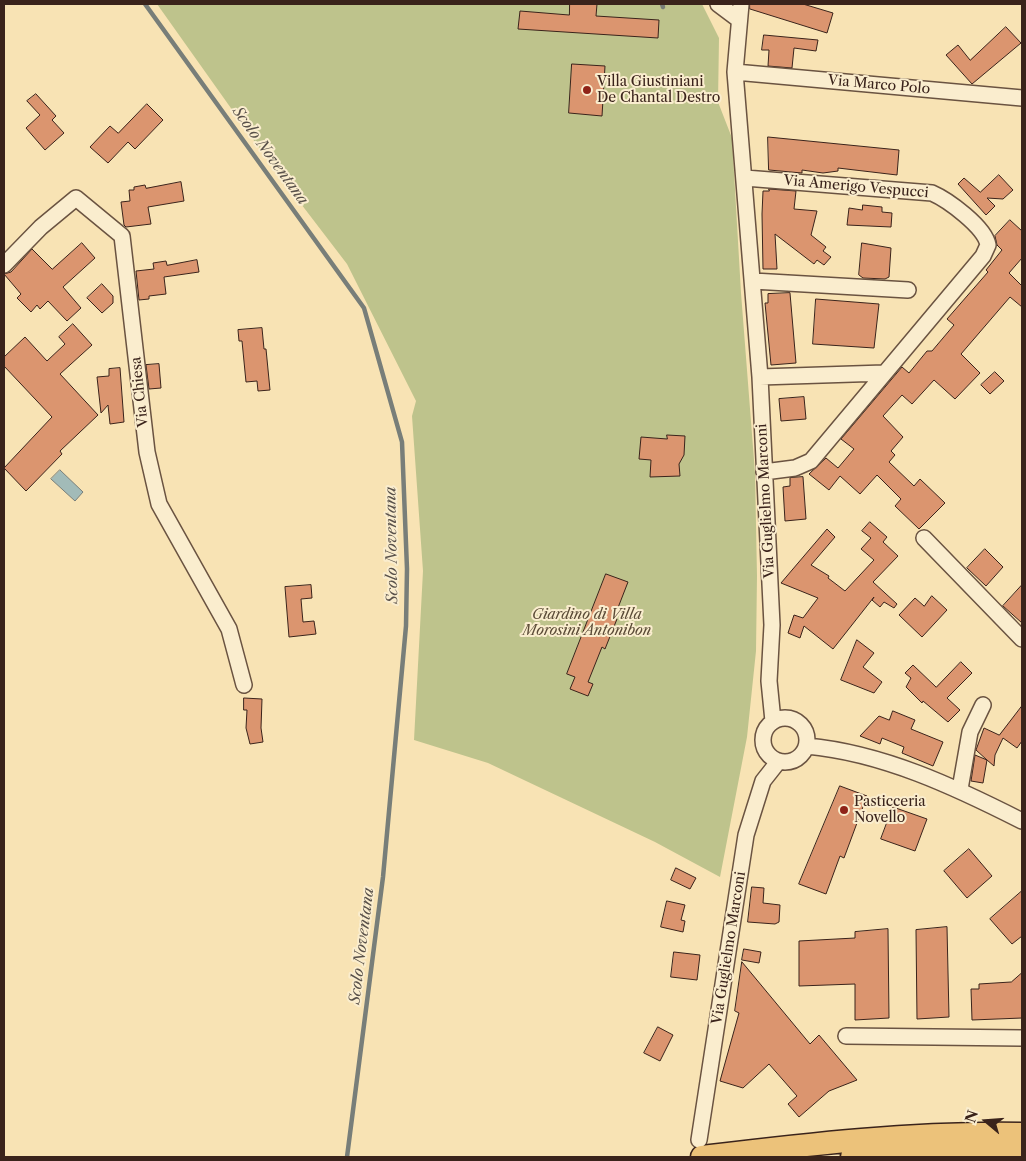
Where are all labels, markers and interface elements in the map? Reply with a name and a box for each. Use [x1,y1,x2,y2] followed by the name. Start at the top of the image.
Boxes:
[827,72,931,98] street label: Via Marco Polo
[597,74,720,106] place label: Villa Giustiniani De Chantal Destro
[581,84,593,96] marker: Villa Giustiniani De Chantal Destro
[228,103,312,209] water label: Scolo Noventana
[783,172,929,202] street label: Via Amerigo Vespucci
[128,356,152,428] street label: Via Chiesa
[754,423,778,579] street label: Via Guglielmo Marconi
[382,486,402,604] water label: Scolo Noventana
[523,607,651,640] park label: Giardino di Villa Morosini Antonibon
[854,794,926,826] place label: Pasticceria Novello
[838,804,850,816] marker: Pasticceria Novello
[709,870,749,1026] street label: Via Guglielmo Marconi
[346,887,378,1005] water label: Scolo Noventana
[961,1096,1011,1146] north arrow
[961,1108,982,1125] text: N

